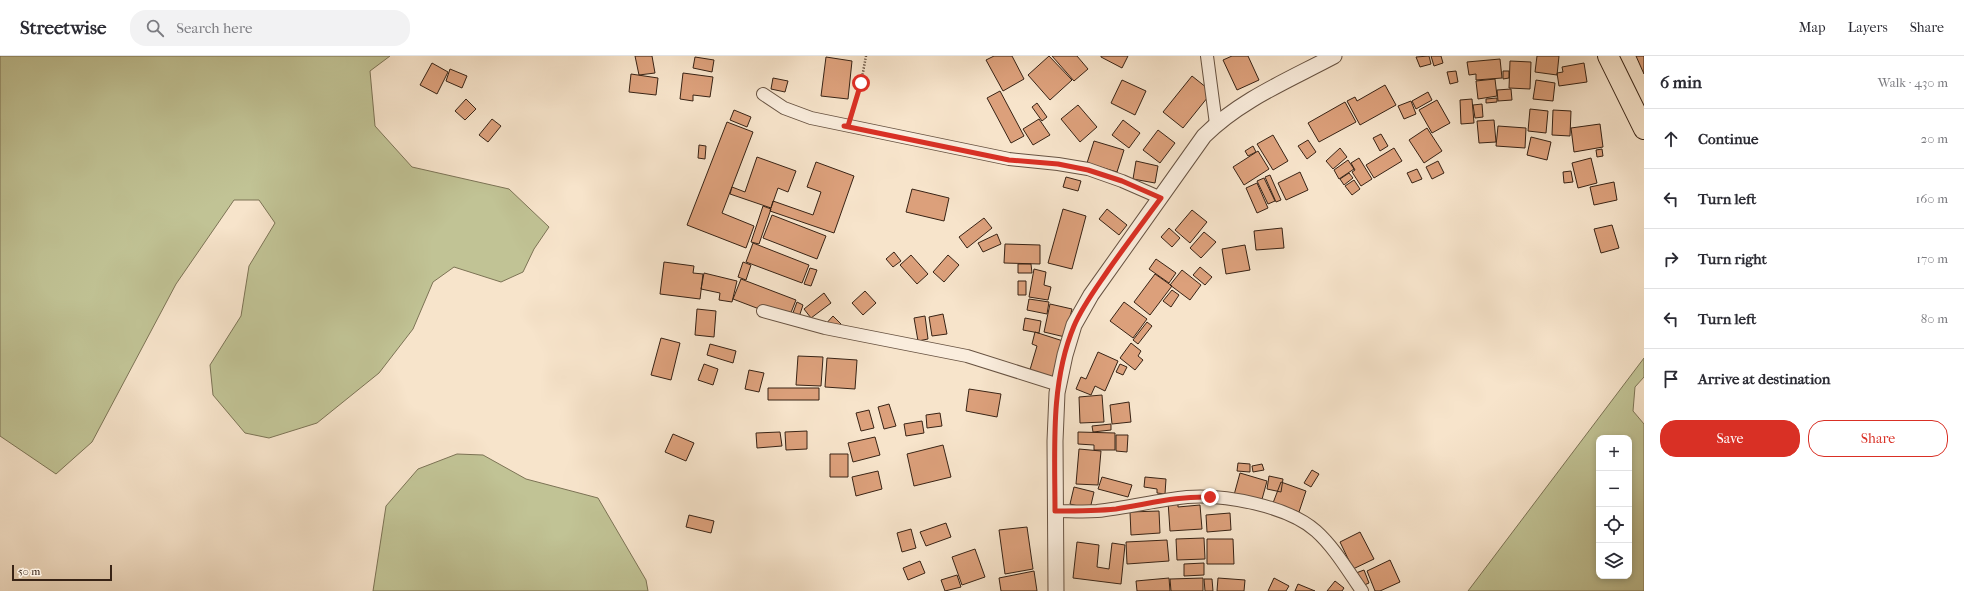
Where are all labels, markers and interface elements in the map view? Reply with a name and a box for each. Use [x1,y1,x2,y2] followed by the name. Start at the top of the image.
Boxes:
[130,10,410,46] search box
[20,17,106,39] text: Streetwise
[144,17,166,39] icon: search
[176,19,252,37] text: Search here
[1799,19,1826,36] text: Map
[1848,19,1888,36] text: Layers
[1910,19,1944,36] text: Share
[1660,72,1702,92] text: 6 min
[852,74,870,92] route start
[1878,75,1948,90] text: Walk · 430 m
[1660,128,1682,150] icon: ahead
[1698,130,1758,148] text: Continue
[1921,131,1948,146] text: 20 m
[1660,188,1682,210] icon: left
[1698,190,1756,208] text: Turn left
[1916,191,1948,206] text: 160 m
[1660,248,1682,270] icon: right
[1698,250,1767,268] text: Turn right
[1916,251,1948,266] text: 170 m
[1660,308,1682,330] icon: left
[1698,310,1756,328] text: Turn left
[1921,311,1948,326] text: 80 m
[1660,368,1682,390] icon: arrive
[1698,370,1830,388] text: Arrive at destination
[1660,420,1800,457] button: Save
[1808,420,1948,457] button: Share
[1596,435,1632,579] map controls
[1596,435,1632,471] button: +
[1596,471,1632,507] button: −
[1201,488,1219,506] route end
[1596,507,1632,543] button: locate
[1596,543,1632,579] button: layers
[12,563,112,582] scale bar
[18,565,40,578] text: 50 m

